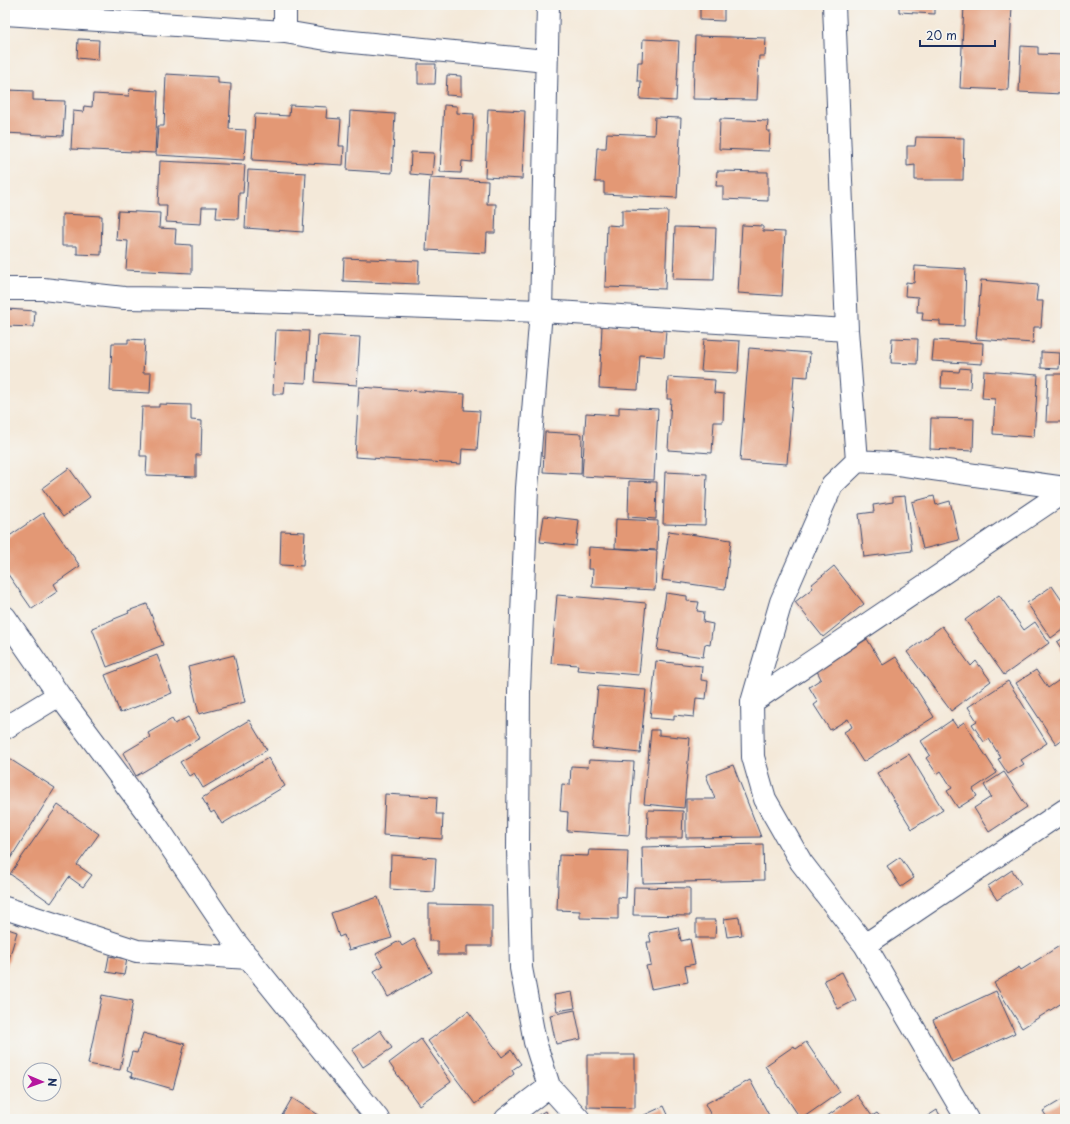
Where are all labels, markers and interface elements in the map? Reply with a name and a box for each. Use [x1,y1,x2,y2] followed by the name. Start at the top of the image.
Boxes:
[920,22,995,48] scale bar
[926,26,957,44] text: 20 m
[22,1062,62,1102] north arrow
[44,1078,61,1087] text: N

